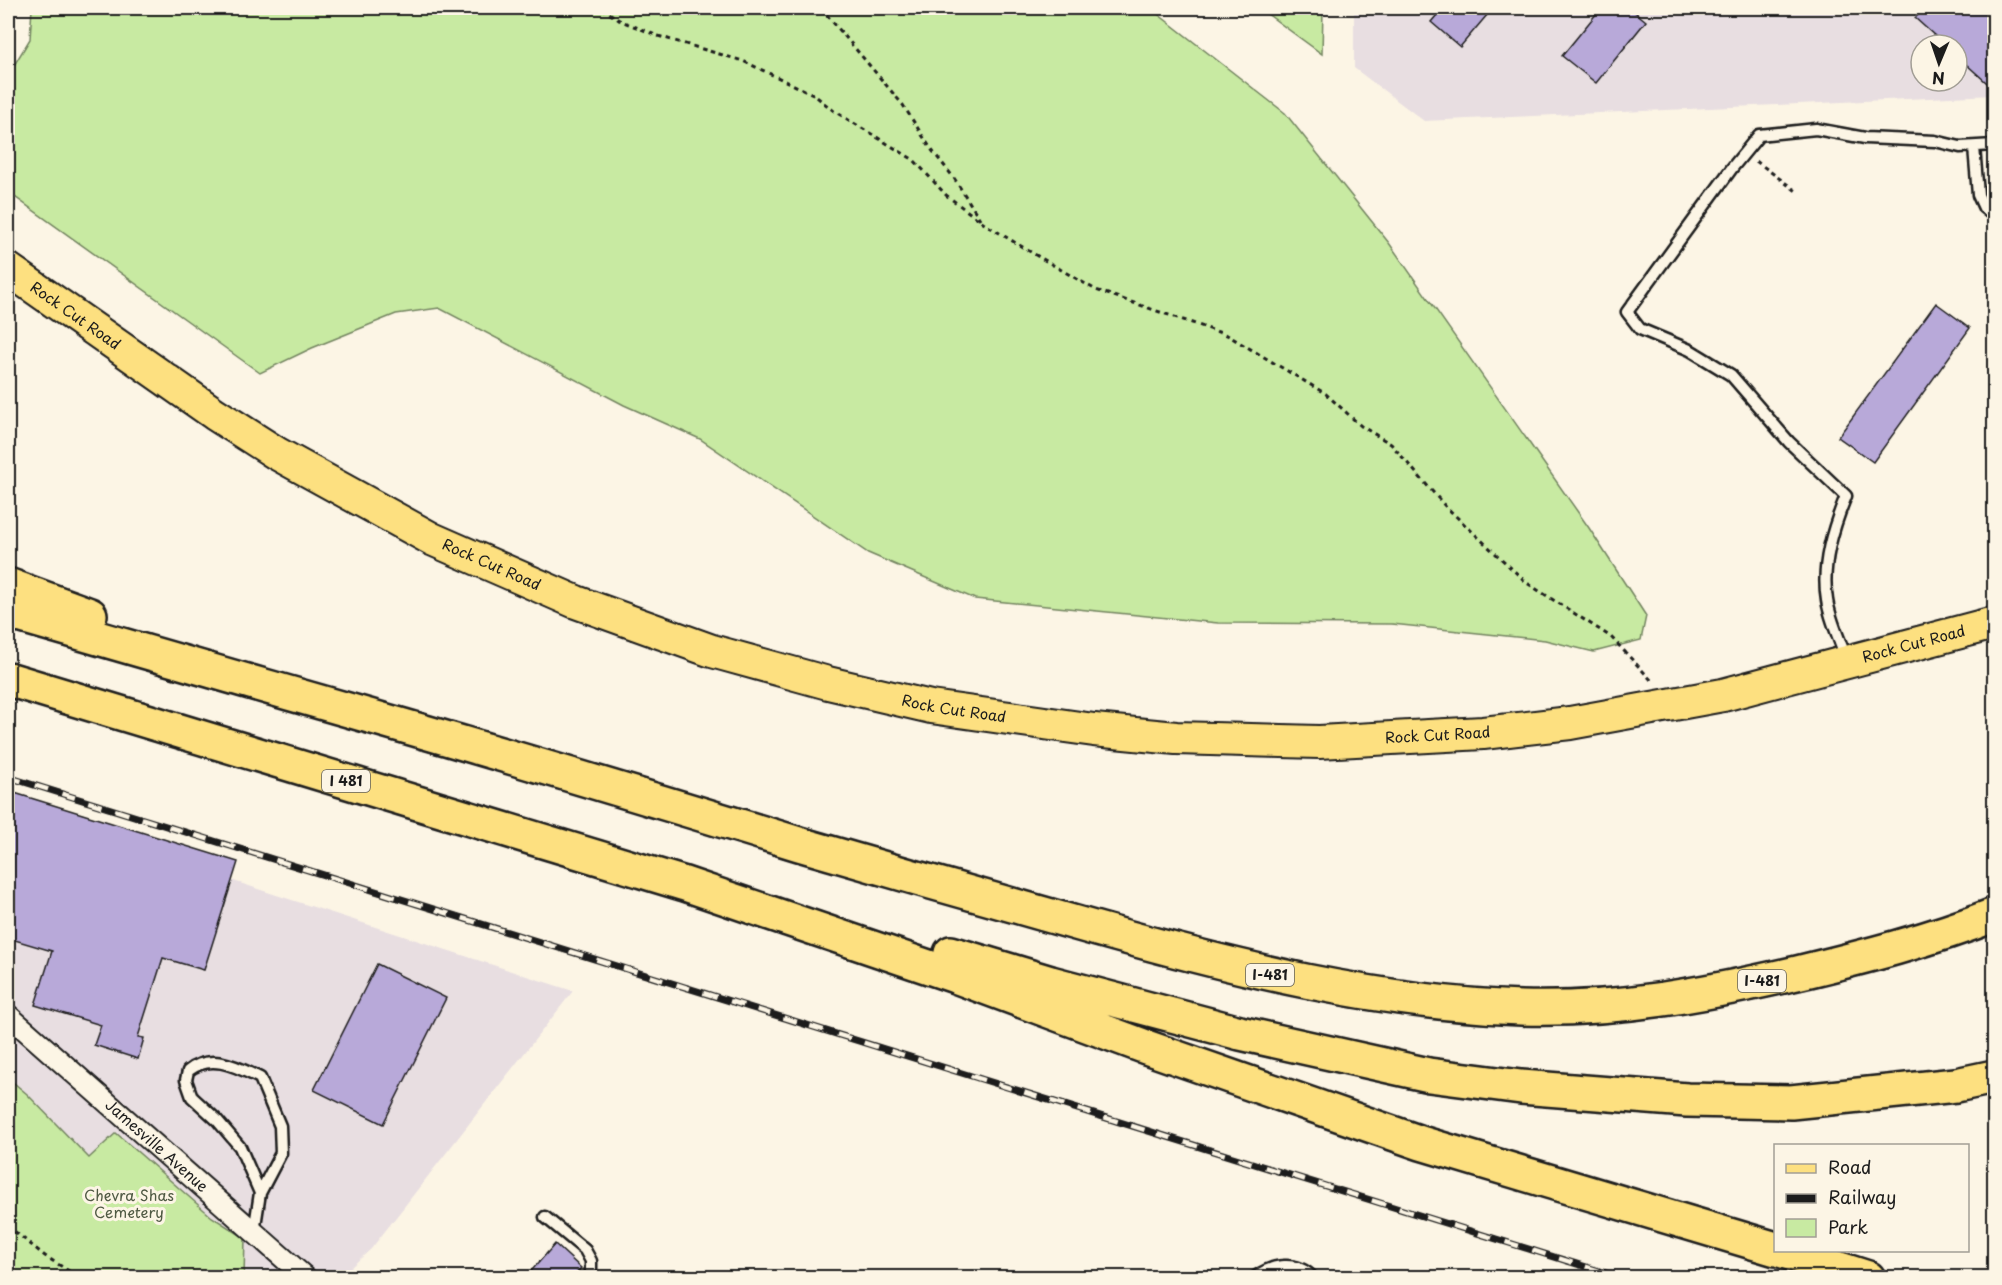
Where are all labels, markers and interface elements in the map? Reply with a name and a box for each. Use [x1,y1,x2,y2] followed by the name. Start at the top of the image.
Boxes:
[1909,33,1969,93] north arrow
[1932,67,1945,91] text: N
[26,275,126,355] street label: Rock Cut Road
[439,532,545,595] street label: Rock Cut Road
[1859,618,1967,668] street label: Rock Cut Road
[900,688,1008,727] street label: Rock Cut Road
[1384,719,1492,748] street label: Rock Cut Road
[322,770,370,792] road number: I 481
[1246,964,1294,986] road number: I-481
[1738,970,1786,992] road number: I-481
[101,1093,214,1197] street label: Jamesville Avenue
[1774,1144,1969,1252] legend
[1828,1153,1872,1180] text: Road
[84,1183,174,1223] park label: Chevra Shas Cemetery
[1828,1183,1896,1210] text: Railway
[1828,1213,1868,1240] text: Park

